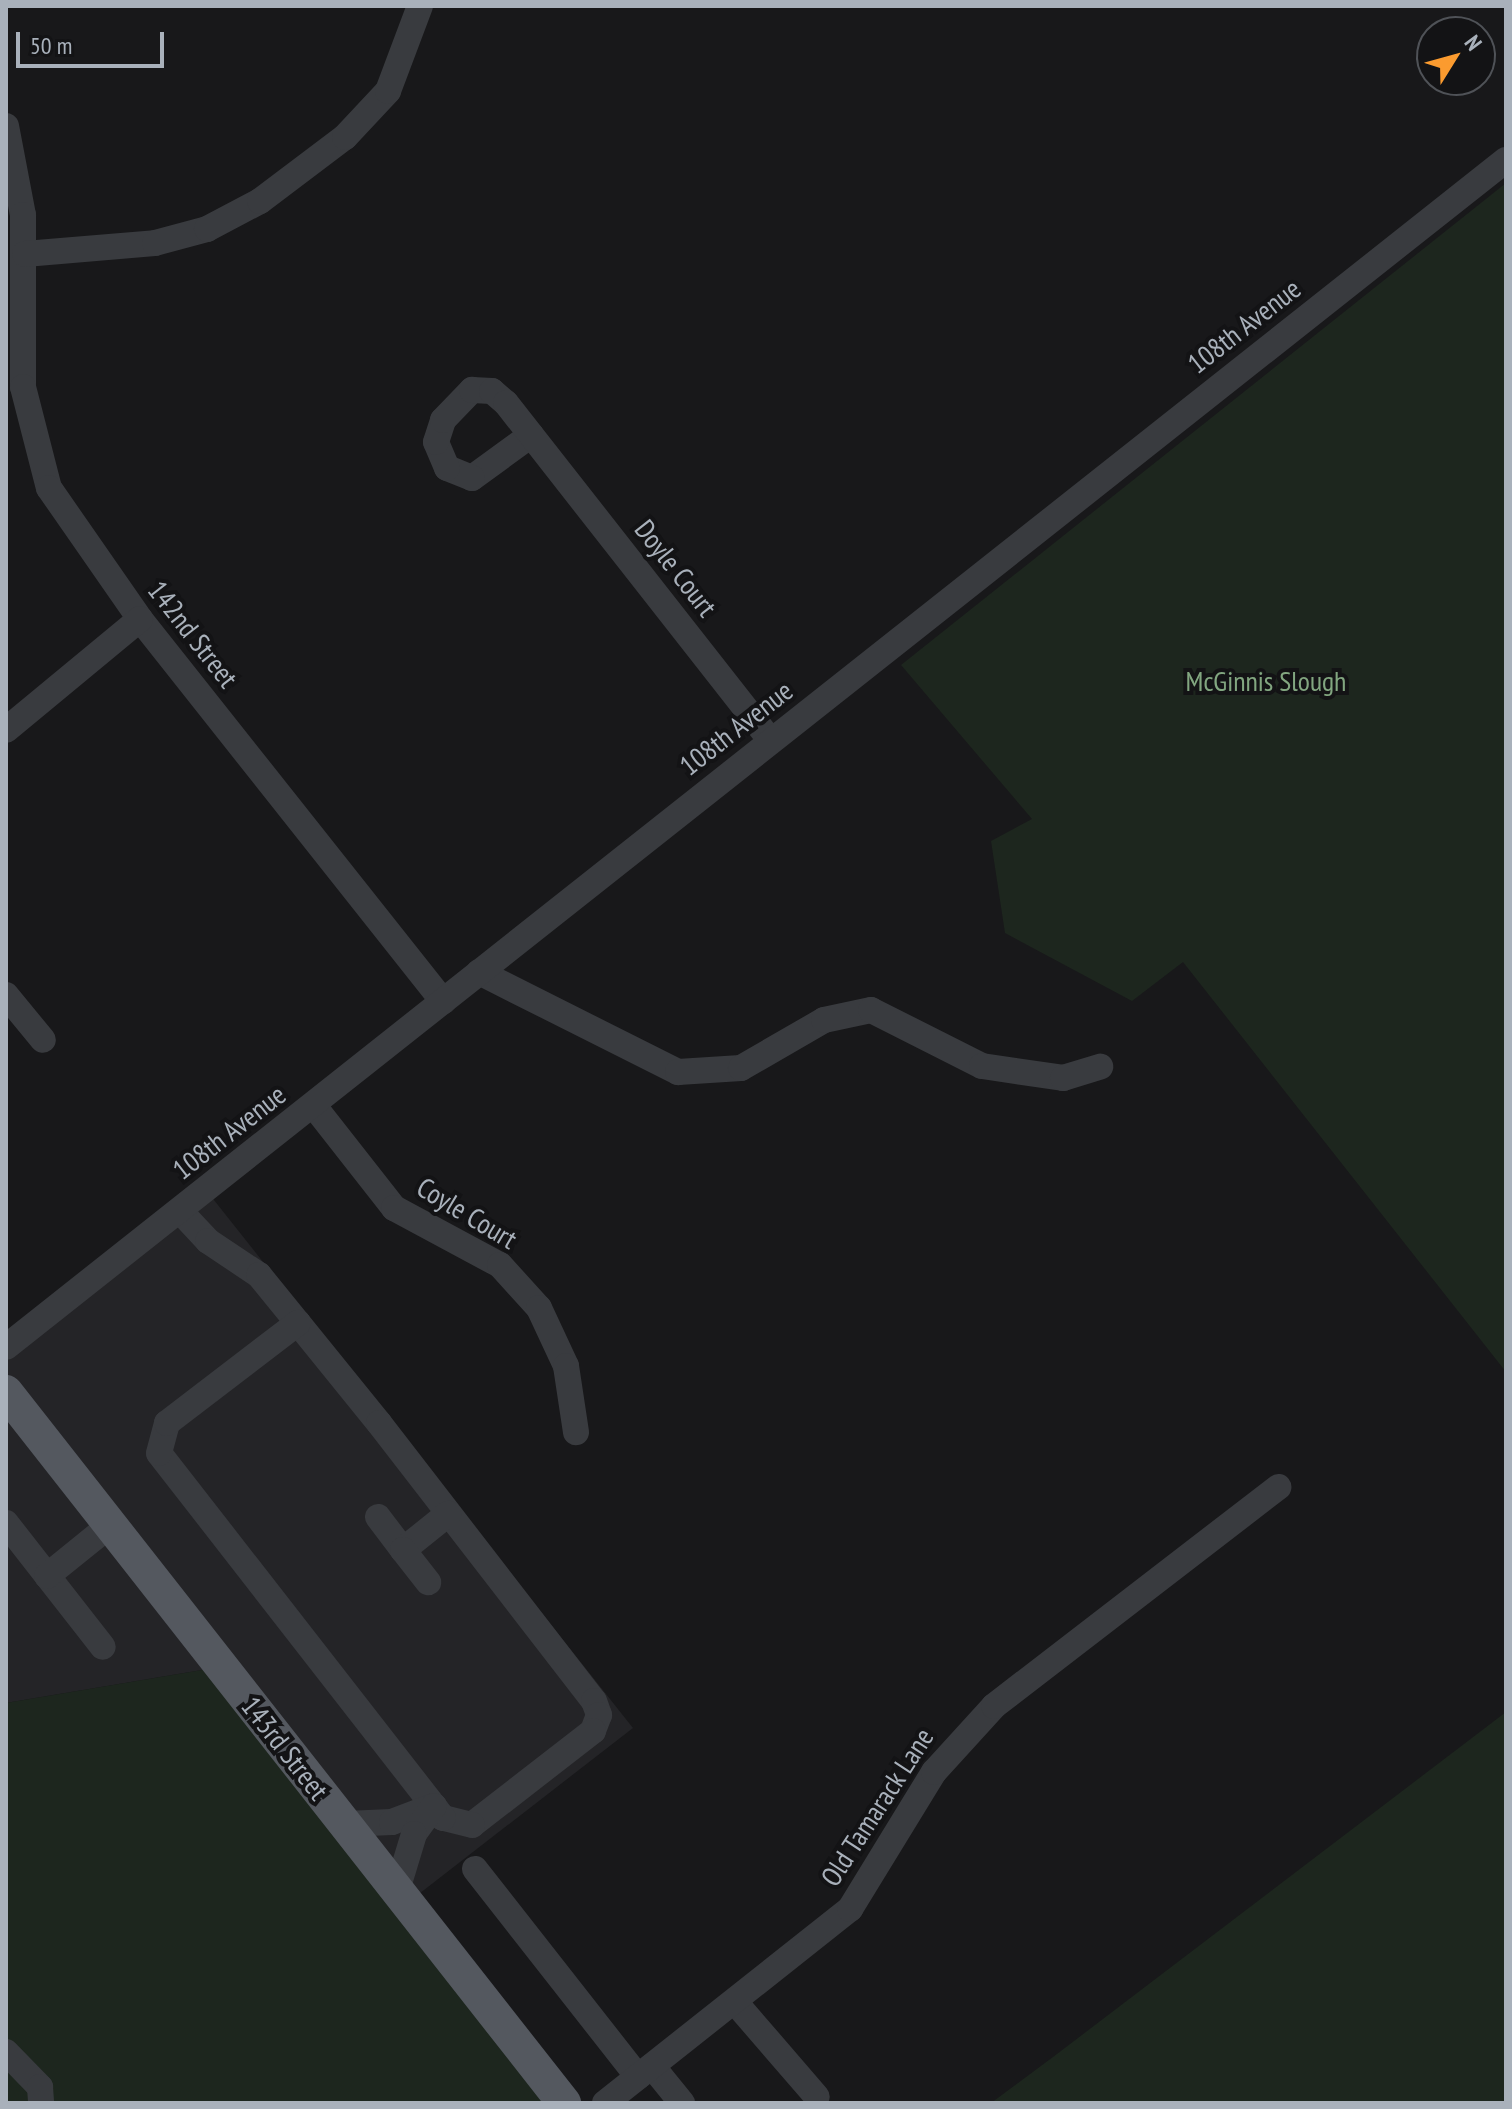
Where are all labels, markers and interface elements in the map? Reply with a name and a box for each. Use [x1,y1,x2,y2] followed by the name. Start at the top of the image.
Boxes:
[20,16,168,66] scale bar
[1416,16,1496,96] north arrow
[30,30,72,61] text: 50 m
[1459,30,1488,56] text: N
[1181,271,1307,381] street label: 108th Avenue
[628,513,724,623] street label: Doyle Court
[141,574,245,694] street label: 142nd Street
[1186,664,1346,698] park label: McGinnis Slough
[673,673,799,783] street label: 108th Avenue
[166,1077,292,1187] street label: 108th Avenue
[411,1170,523,1256] street label: Coyle Court
[234,1690,336,1806] street label: 143rd Street
[813,1721,941,1893] street label: Old Tamarack Lane

